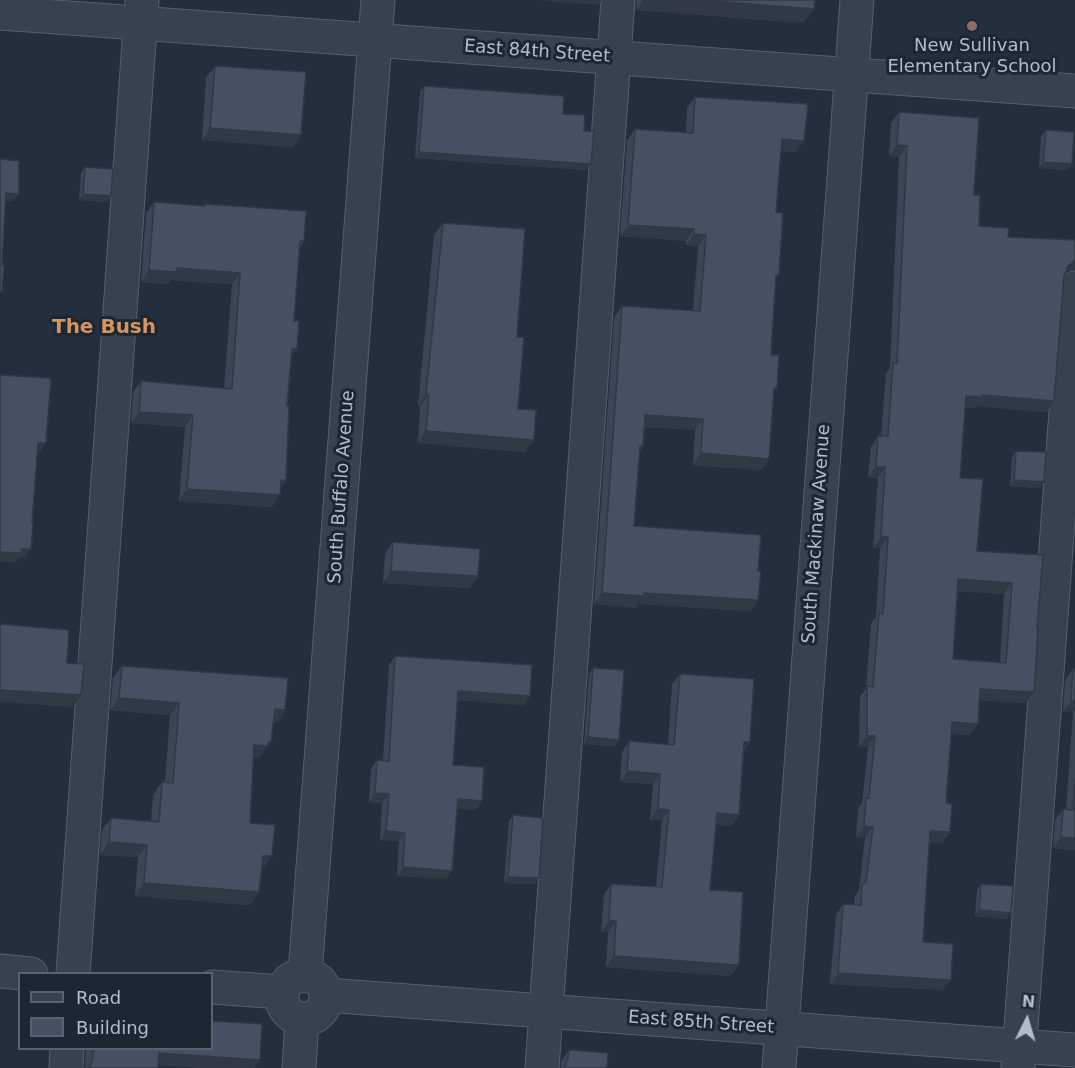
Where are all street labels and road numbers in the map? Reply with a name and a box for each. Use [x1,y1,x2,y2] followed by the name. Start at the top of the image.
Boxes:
[463,36,611,68] street label: East 84th Street
[324,390,360,584] street label: South Buffalo Avenue
[799,424,835,644] street label: South Mackinaw Avenue
[627,1007,775,1039] street label: East 85th Street

